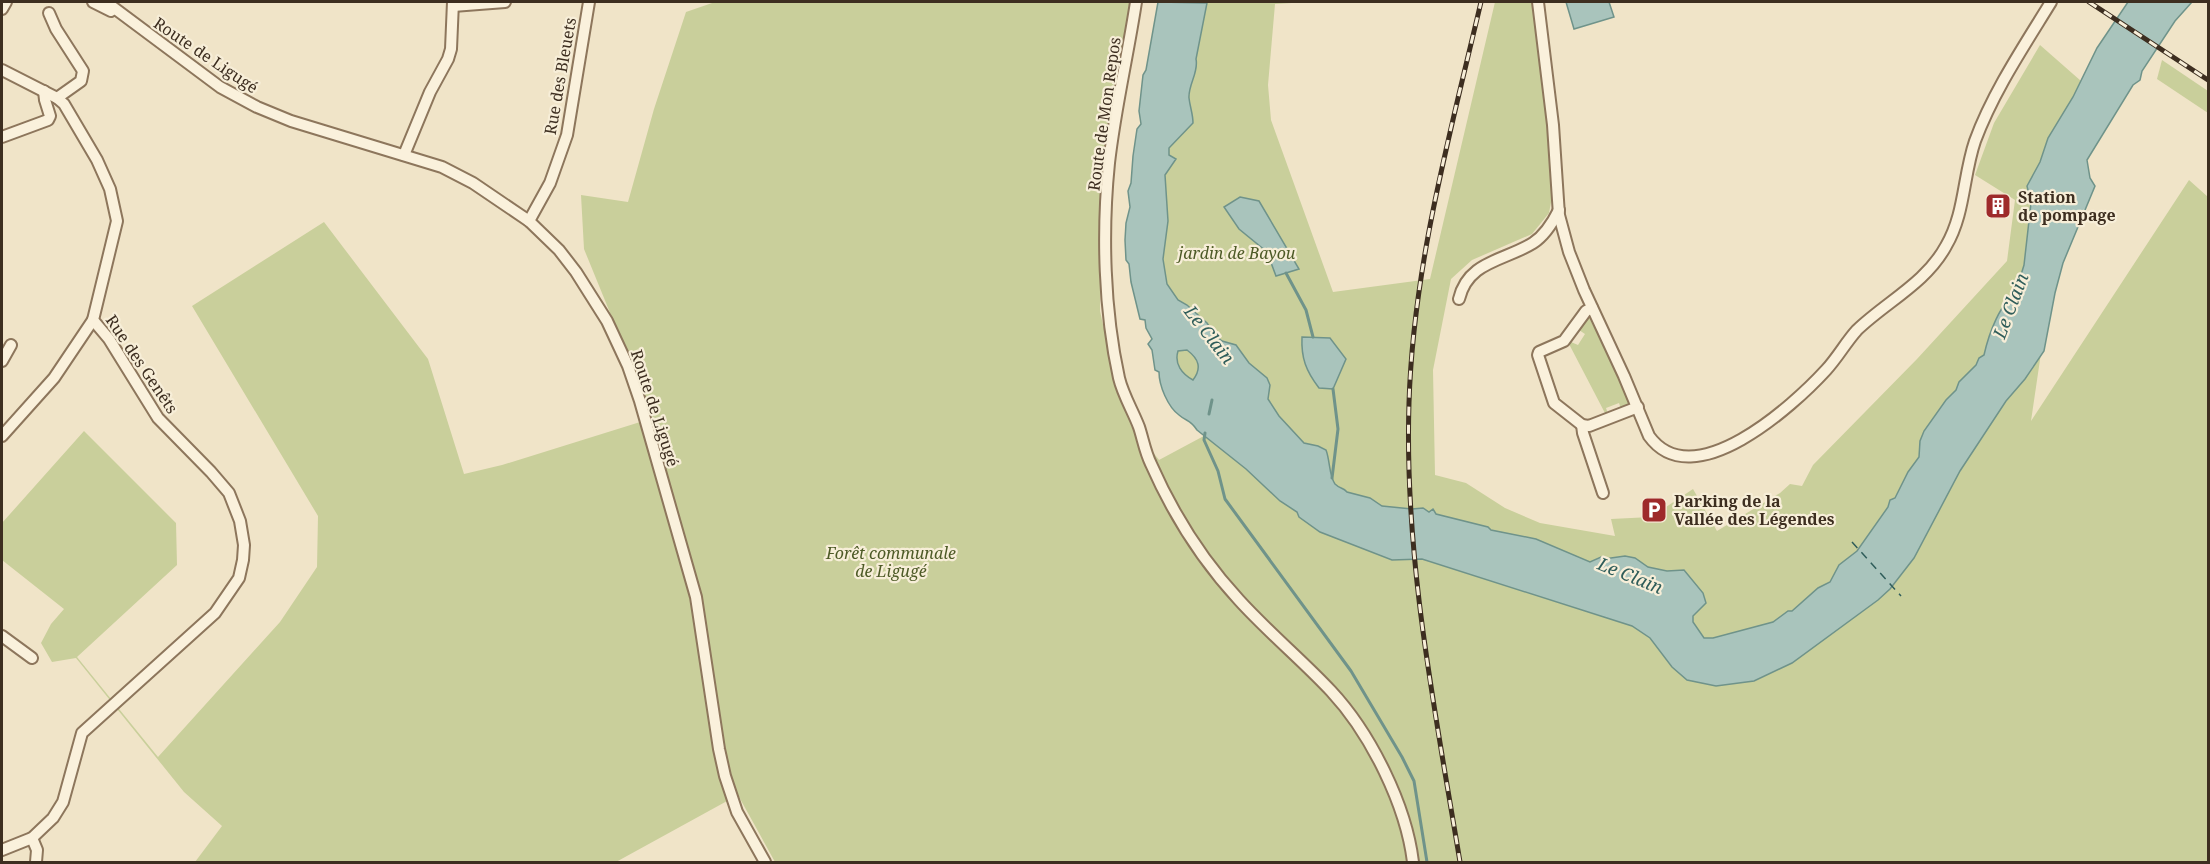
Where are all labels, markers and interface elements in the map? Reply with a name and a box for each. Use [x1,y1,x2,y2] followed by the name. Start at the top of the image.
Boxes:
[149,12,263,98] street label: Route de Ligugé
[539,16,581,136] street label: Rue des Bleuets
[1082,36,1126,192] street label: Route de Mon Repos
[2018,186,2116,226] place label: Station de pompage
[1983,191,2013,221] building icon: Station de pompage
[1176,242,1296,264] park label: jardin de Bayou
[1986,269,2034,343] water label: Le Clain
[1179,299,1240,369] water label: Le Clain
[101,310,183,418] street label: Rue des Genêts
[626,347,684,469] street label: Route de Ligugé
[1674,490,1835,530] place label: Parking de la Vallée des Légendes
[1639,495,1669,525] parking icon: Parking de la Vallée des Légendes
[825,542,956,582] park label: Forêt communale de Ligugé
[1593,551,1667,599] water label: Le Clain

